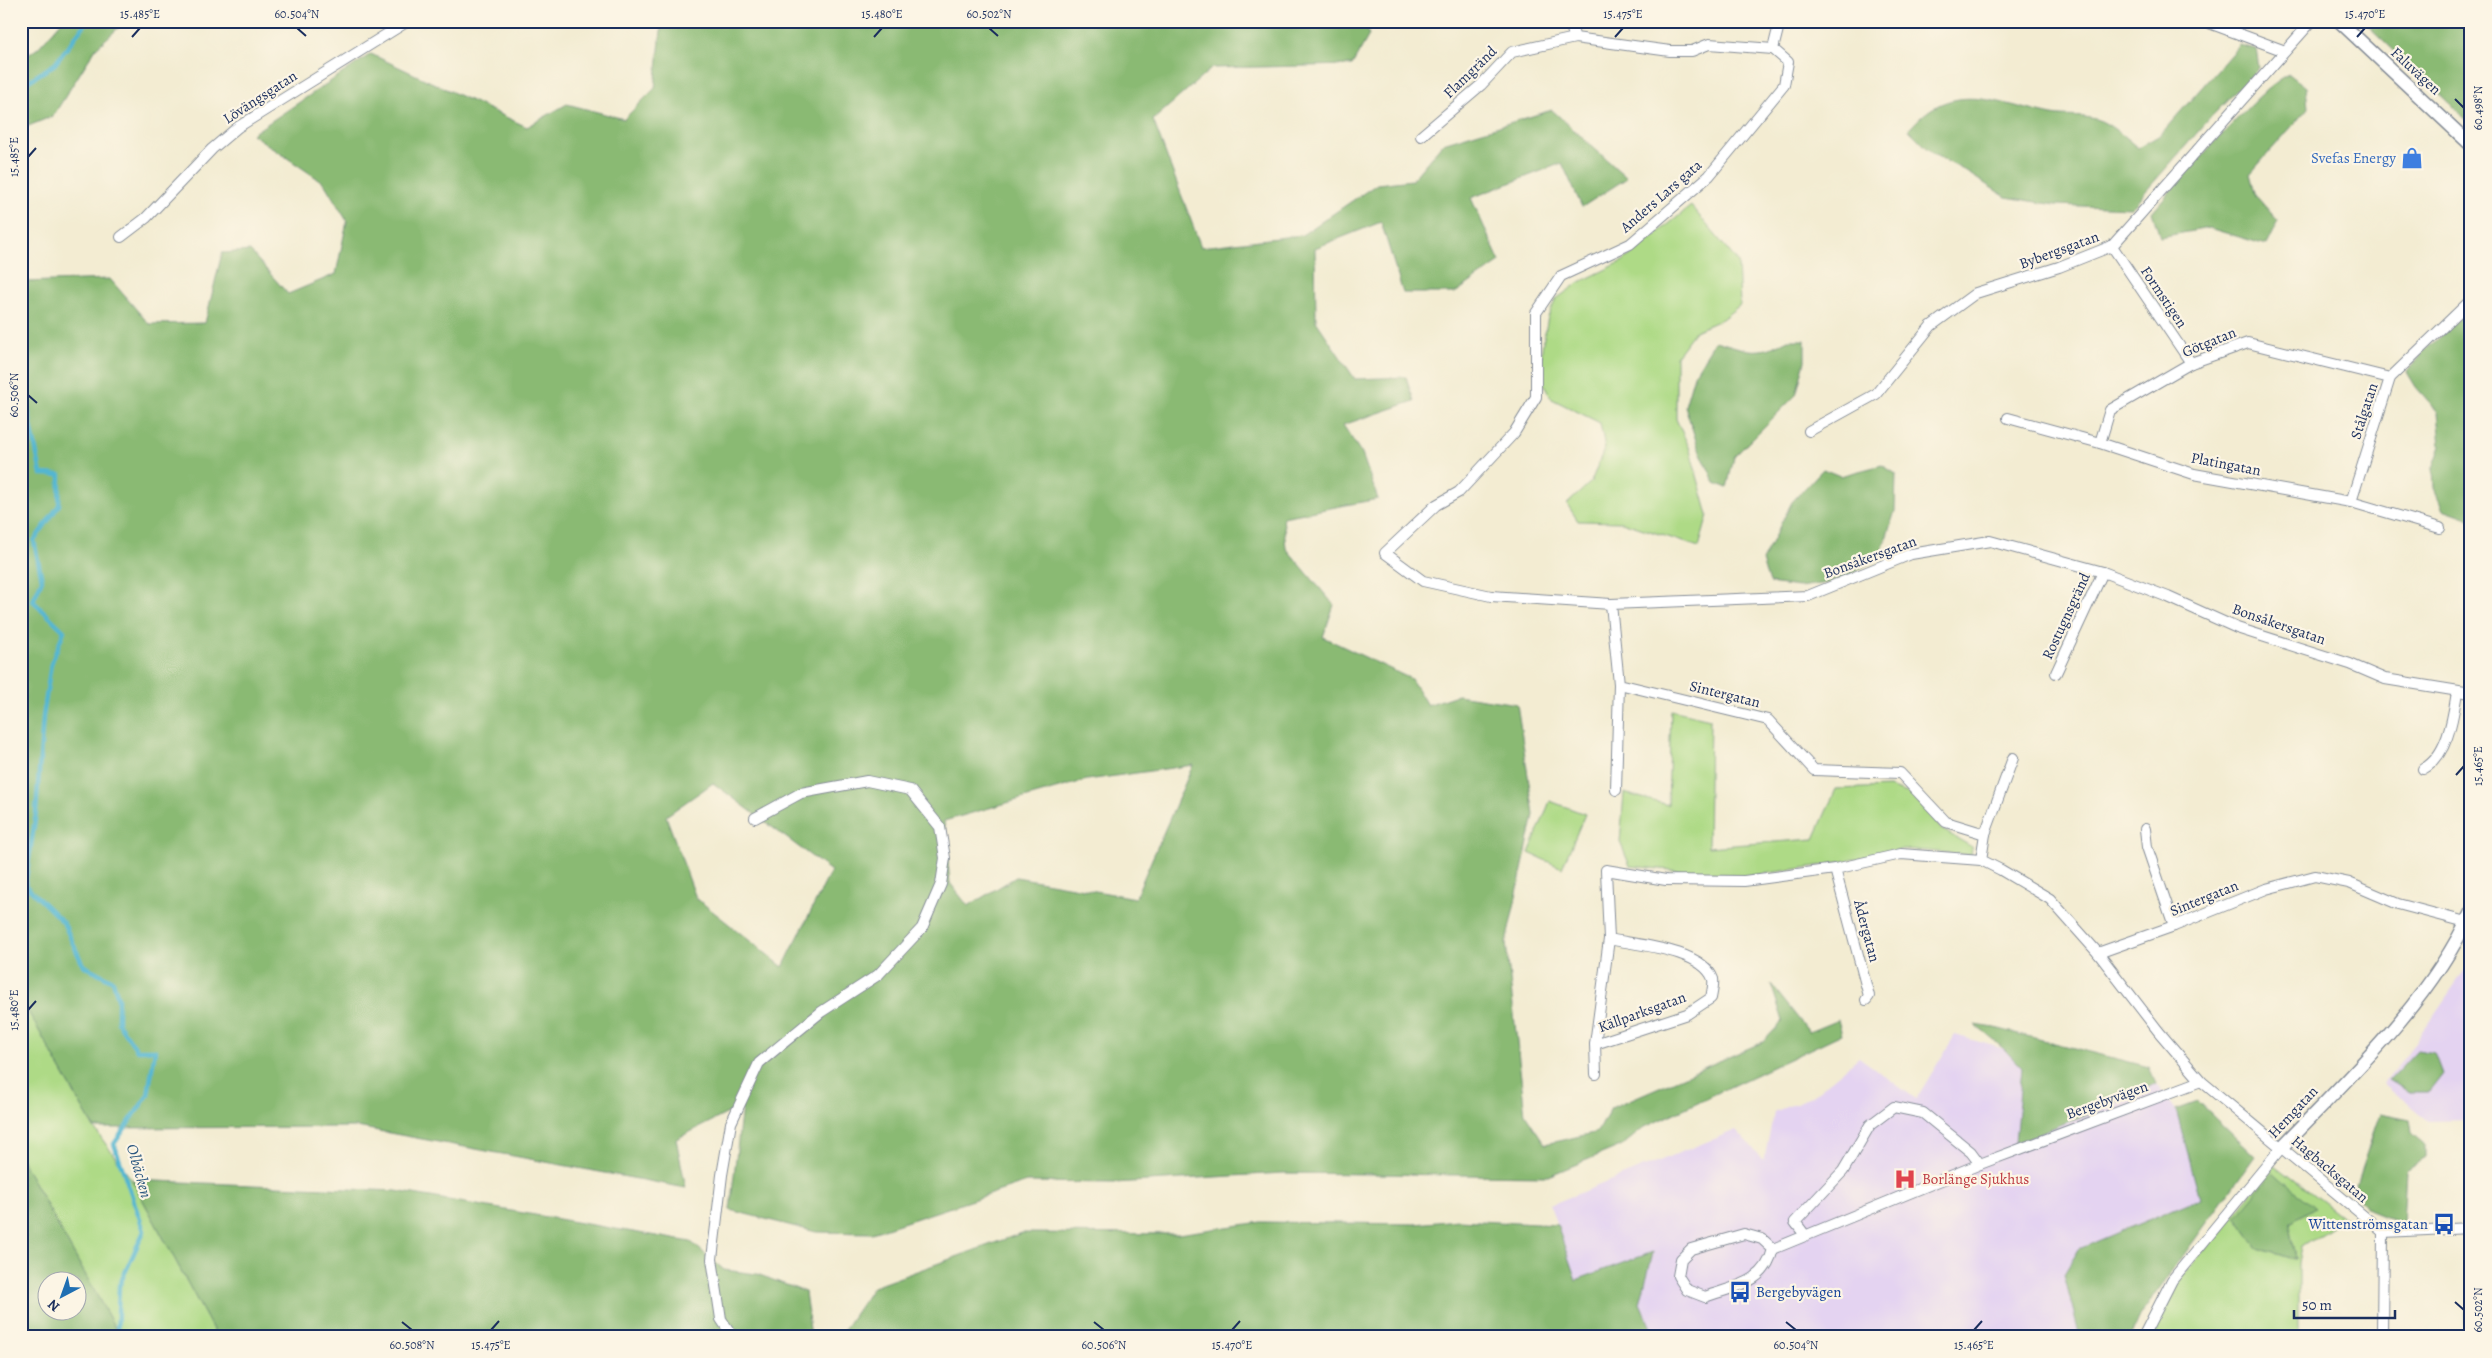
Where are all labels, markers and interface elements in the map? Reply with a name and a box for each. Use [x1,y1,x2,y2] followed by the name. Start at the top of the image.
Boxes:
[120,6,160,22] text: 15.485°E
[275,6,320,22] text: 60.504°N
[861,6,903,22] text: 15.480°E
[966,6,1012,22] text: 60.502°N
[1603,6,1643,22] text: 15.475°E
[2345,6,2385,22] text: 15.470°E
[1439,41,1502,103] street label: Flamgränd
[2387,43,2445,99] street label: Faluvägen
[219,66,301,128] street label: Lövängsgatan
[2470,85,2486,130] text: 60.498°N
[6,137,22,177] text: 15.485°E
[2399,145,2425,171] shop icon: Svefas Energy
[2311,148,2396,168] place label: Svefas Energy
[1615,155,1706,238] street label: Anders Lars gata
[2016,226,2102,274] street label: Bybergsgatan
[2136,262,2192,332] street label: Formstigen
[2179,322,2239,362] street label: Götgatan
[6,372,22,417] text: 60.506°N
[2346,380,2382,442] street label: Stålgatan
[2189,447,2263,481] street label: Platingatan
[1821,531,1919,583] street label: Bonsåkersgatan
[2037,569,2095,663] street label: Rostugnsgränd
[2230,599,2328,649] street label: Bonsåkersgatan
[1688,676,1762,712] street label: Sintergatan
[2470,746,2486,786] text: 15.465°E
[2167,875,2241,921] street label: Sintergatan
[1849,897,1885,964] street label: Ådergatan
[1595,987,1689,1037] street label: Källparksgatan
[6,989,22,1031] text: 15.480°E
[2063,1076,2151,1124] street label: Bergebyvägen
[2264,1082,2322,1142] street label: Hemgatan
[2287,1131,2373,1207] street label: Hagbacksgatan
[121,1141,157,1201] water label: Olbäcken
[1892,1166,1918,1192] hospital icon: Borlänge Sjukhus
[1922,1169,2029,1189] place label: Borlänge Sjukhus
[2431,1211,2457,1237] bus stop icon: Wittenströmsgatan
[2308,1214,2428,1234] place label: Wittenströmsgatan
[38,1270,88,1320] north arrow
[1727,1279,1753,1305] bus stop icon: Bergebyvägen
[1756,1282,1841,1302] place label: Bergebyvägen
[2470,1287,2486,1333] text: 60.502°N
[2294,1288,2396,1320] scale bar
[44,1295,64,1316] text: N
[2302,1295,2332,1315] text: 50 m
[389,1337,435,1353] text: 60.508°N
[471,1337,511,1353] text: 15.475°E
[1082,1337,1127,1353] text: 60.506°N
[1212,1337,1252,1353] text: 15.470°E
[1774,1337,1819,1353] text: 60.504°N
[1954,1337,1994,1353] text: 15.465°E

